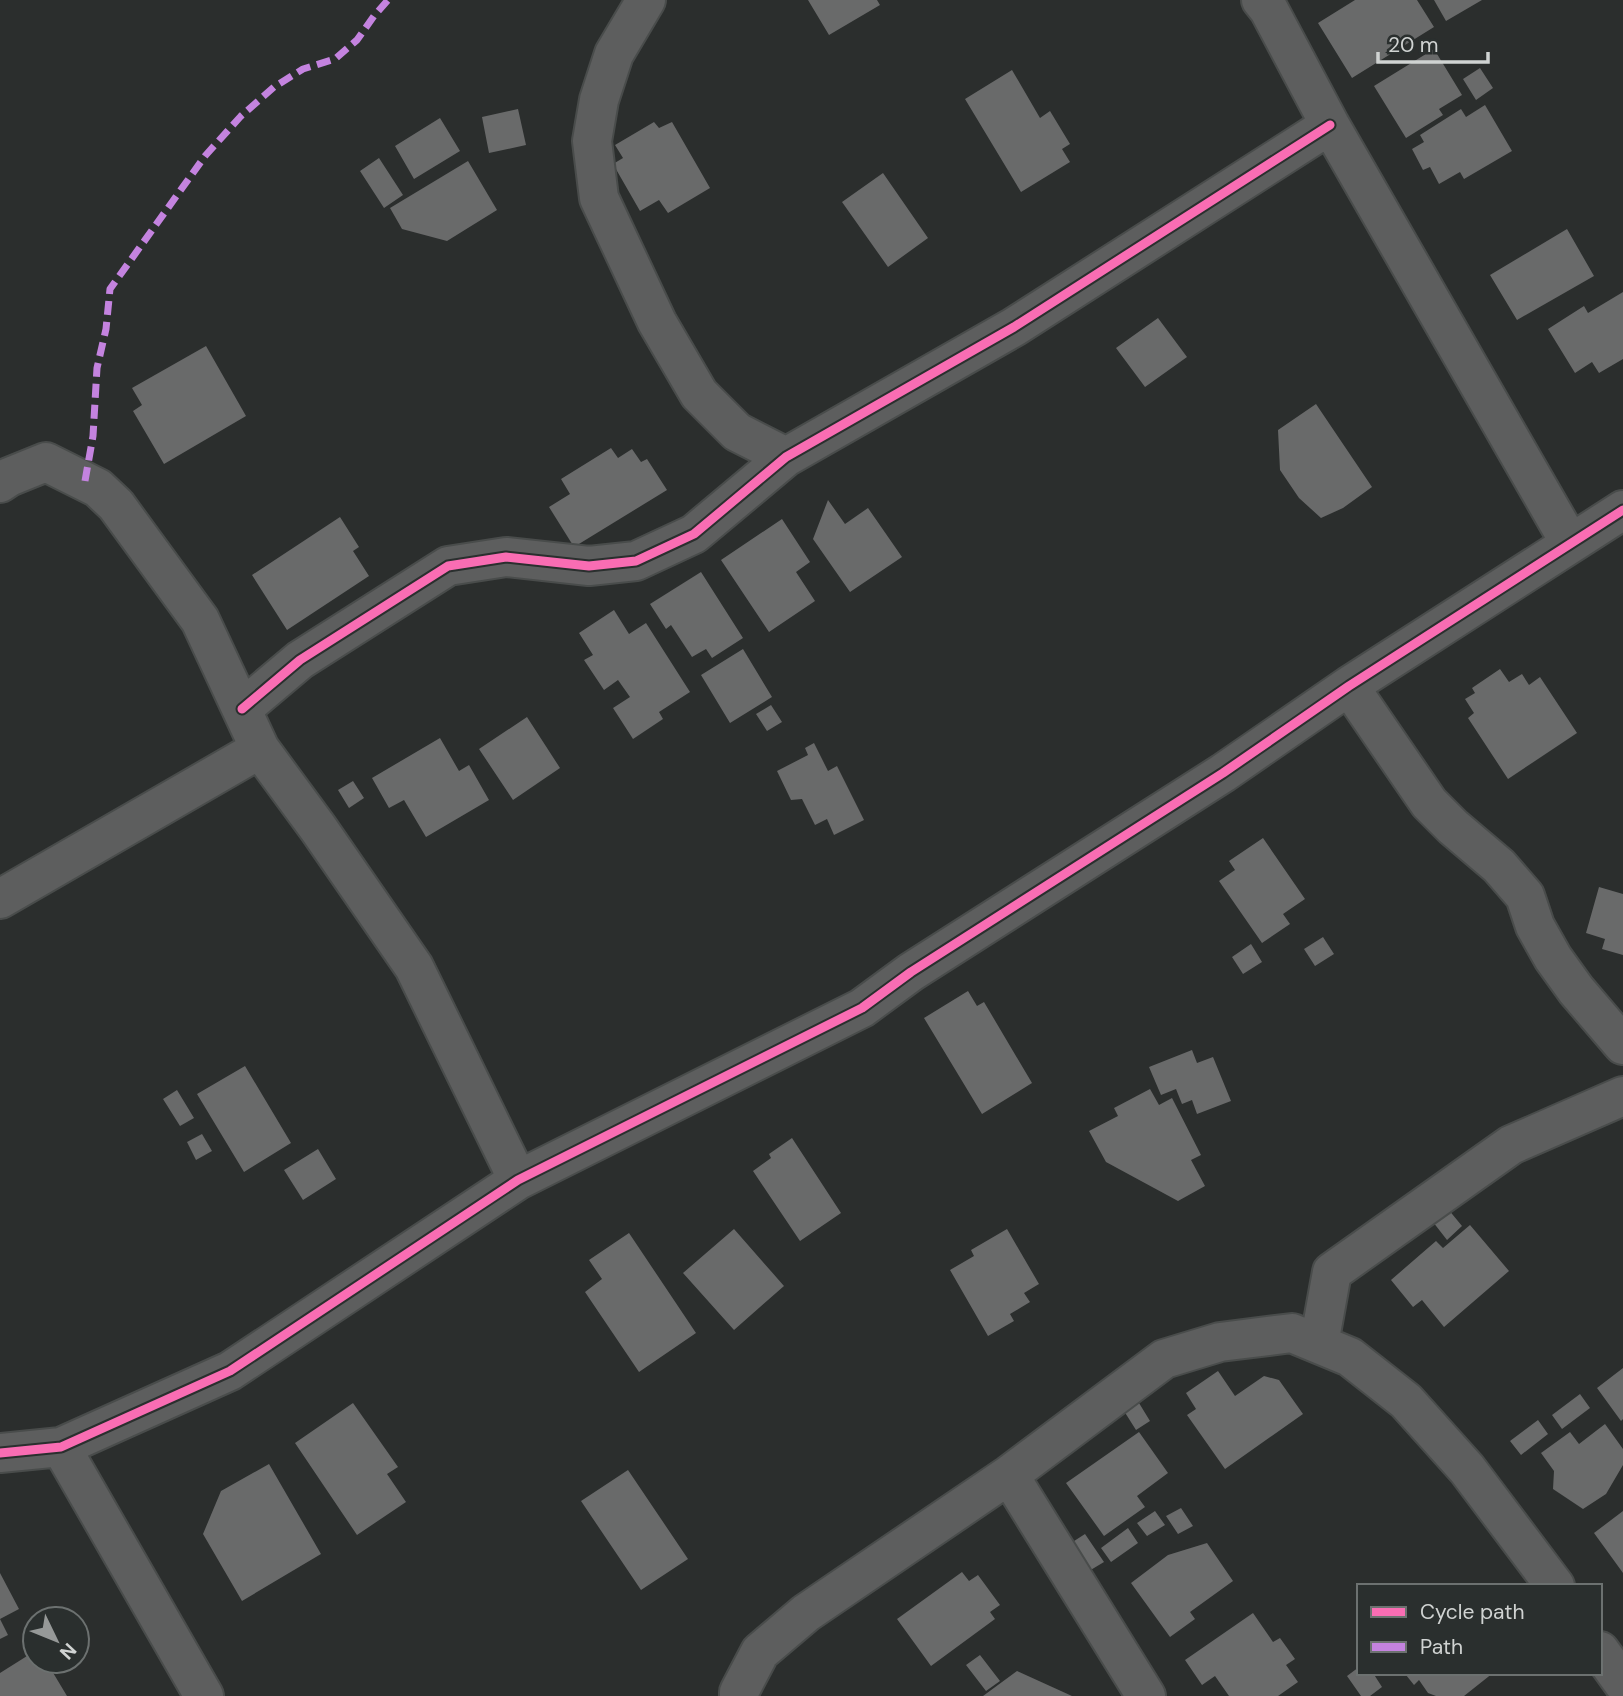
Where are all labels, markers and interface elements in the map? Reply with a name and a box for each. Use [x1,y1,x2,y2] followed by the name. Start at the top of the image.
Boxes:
[1378,21,1488,65] scale bar
[1388,31,1439,59] text: 20 m
[1357,1584,1602,1675] legend
[1420,1598,1525,1626] text: Cycle path
[21,1605,91,1675] north arrow
[1420,1633,1463,1661] text: Path
[54,1638,82,1665] text: N

